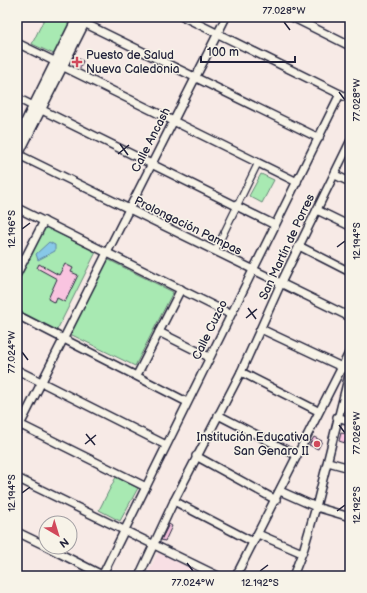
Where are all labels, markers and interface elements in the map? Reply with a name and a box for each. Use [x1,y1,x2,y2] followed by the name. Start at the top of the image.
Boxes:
[262,5,306,17] text: 77.028°W
[201,38,295,64] scale bar
[207,45,239,60] text: 100 m
[86,48,180,77] place label: Puesto de Salud Nueva Caledonia
[71,56,83,68] marker: Puesto de Salud Nueva Caledonia
[351,78,363,122] text: 77.028°W
[128,105,174,175] street label: Calle Ancash
[256,192,318,302] street label: San Martín de Porres
[132,193,244,259] street label: Prolongación Pampas
[6,210,18,248] text: 12.196°S
[351,222,363,260] text: 12.194°S
[189,297,231,362] street label: Calle Cuzco
[6,331,18,373] text: 77.024°W
[351,411,363,455] text: 77.026°W
[197,430,309,459] place label: Institución Educativa San Genaro II
[312,439,322,449] marker: Institución Educativa San Genaro II
[6,474,18,512] text: 12.194°S
[351,486,363,524] text: 12.192°S
[38,515,78,555] north arrow
[57,535,71,550] text: N
[172,577,214,589] text: 77.024°W
[241,577,279,589] text: 12.192°S

